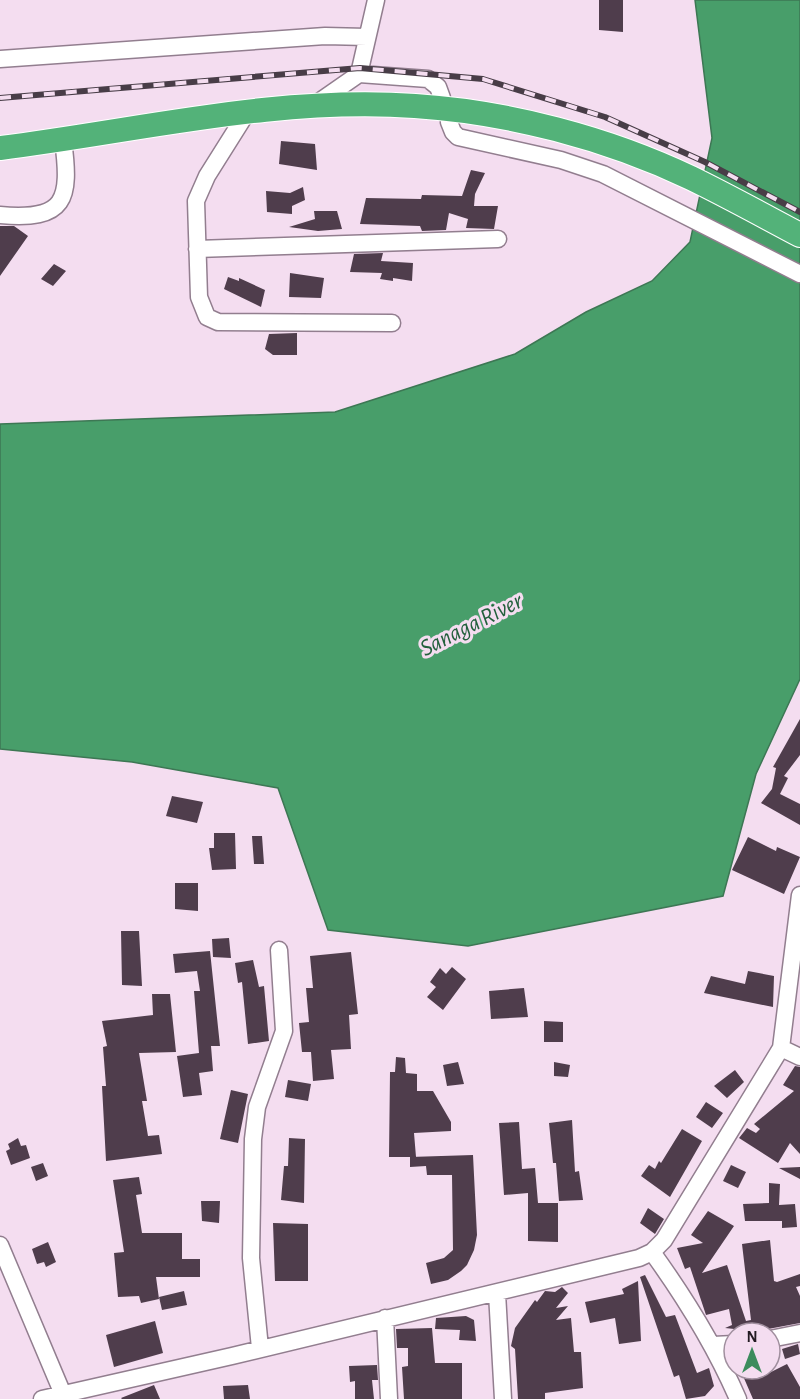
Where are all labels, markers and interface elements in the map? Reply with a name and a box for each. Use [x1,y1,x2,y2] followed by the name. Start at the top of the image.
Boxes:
[416,588,528,661] water label: Sanaga River
[722,1321,782,1381] north arrow
[746,1329,758,1345] text: N

